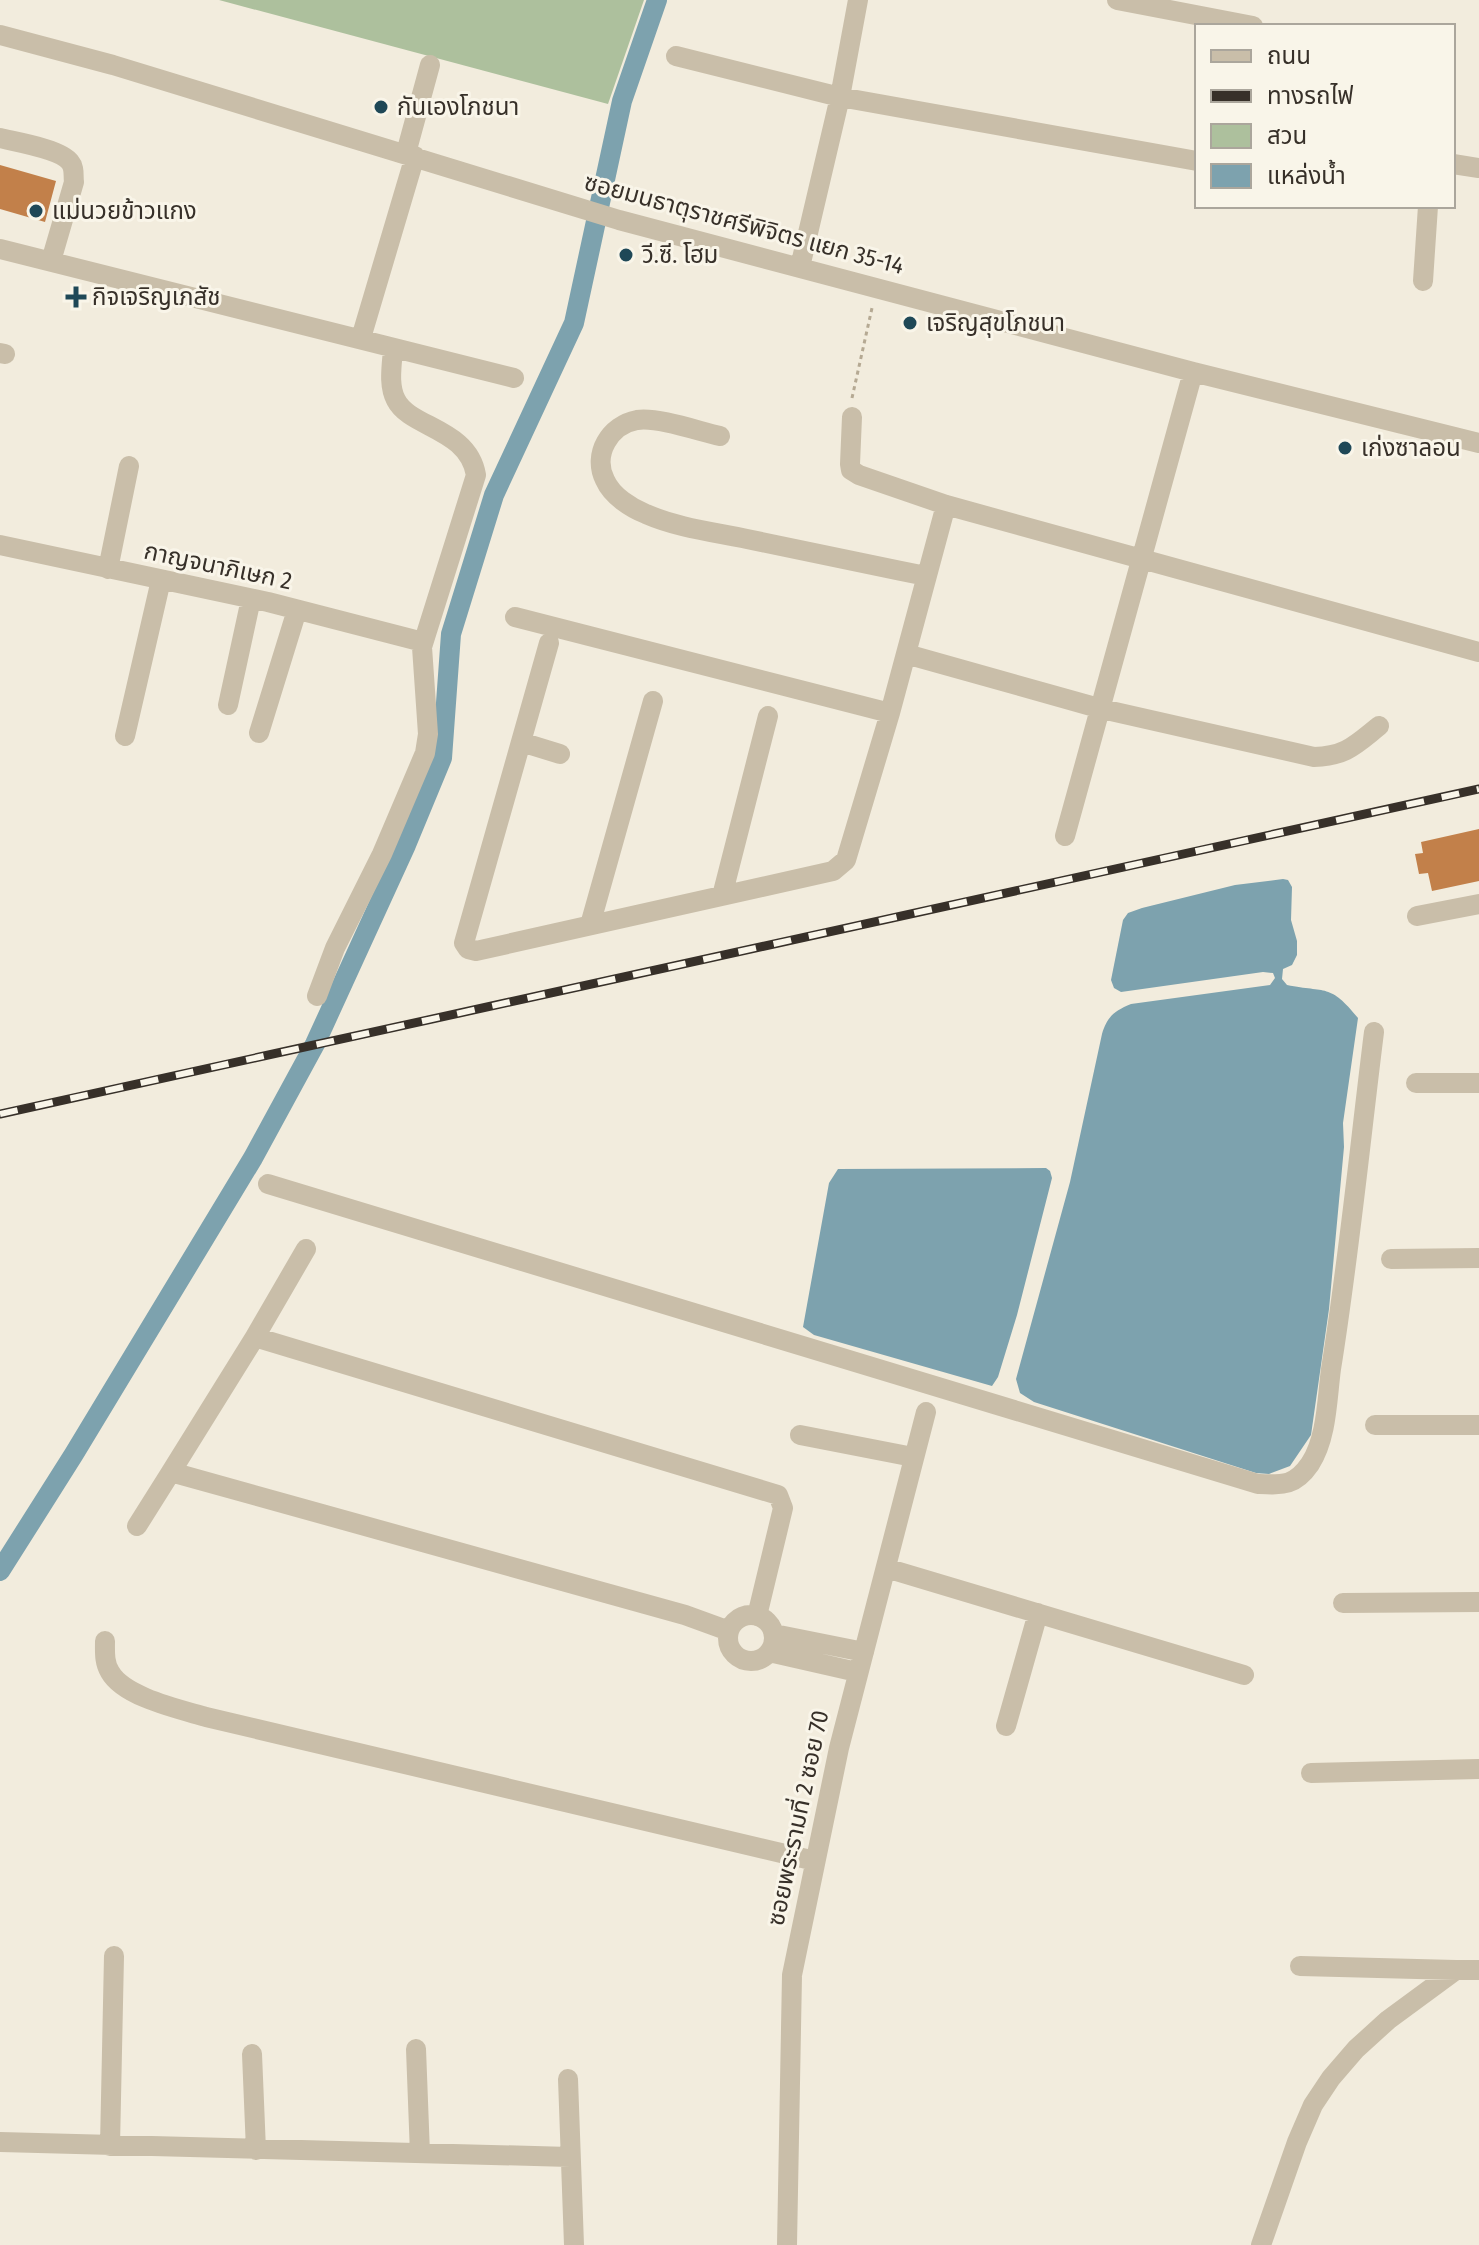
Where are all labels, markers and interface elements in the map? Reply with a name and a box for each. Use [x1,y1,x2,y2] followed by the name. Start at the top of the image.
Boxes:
[1195,24,1455,208] legend
[1267,42,1311,70] text: ถนน
[1267,82,1354,110] text: ทางรถไฟ
[397,93,519,121] place label: กันเองโภชนา
[372,98,390,116] marker: กันเองโภชนา
[1267,122,1307,150] text: สวน
[1267,159,1346,190] text: แหล่งน้ำ
[581,168,907,281] street label: ซอยมนธาตุราชศรีพิจิตร แยก 35-14
[52,197,197,225] place label: แม่นวยข้าวแกง
[27,202,45,220] marker: แม่นวยข้าวแกง
[641,241,718,269] place label: วี.ซี. โฮม
[617,246,635,264] marker: วี.ซี. โฮม
[92,283,220,311] place label: กิจเจริญเภสัช
[67,288,85,306] marker: กิจเจริญเภสัช
[926,309,1065,338] place label: เจริญสุขโภชนา
[901,314,919,332] marker: เจริญสุขโภชนา
[1361,434,1461,462] place label: เก่งซาลอน
[1336,439,1354,457] marker: เก่งซาลอน
[141,537,295,595] street label: กาญจนาภิเษก 2
[759,1707,835,1928] street label: ซอยพระรามที่ 2 ซอย 70

